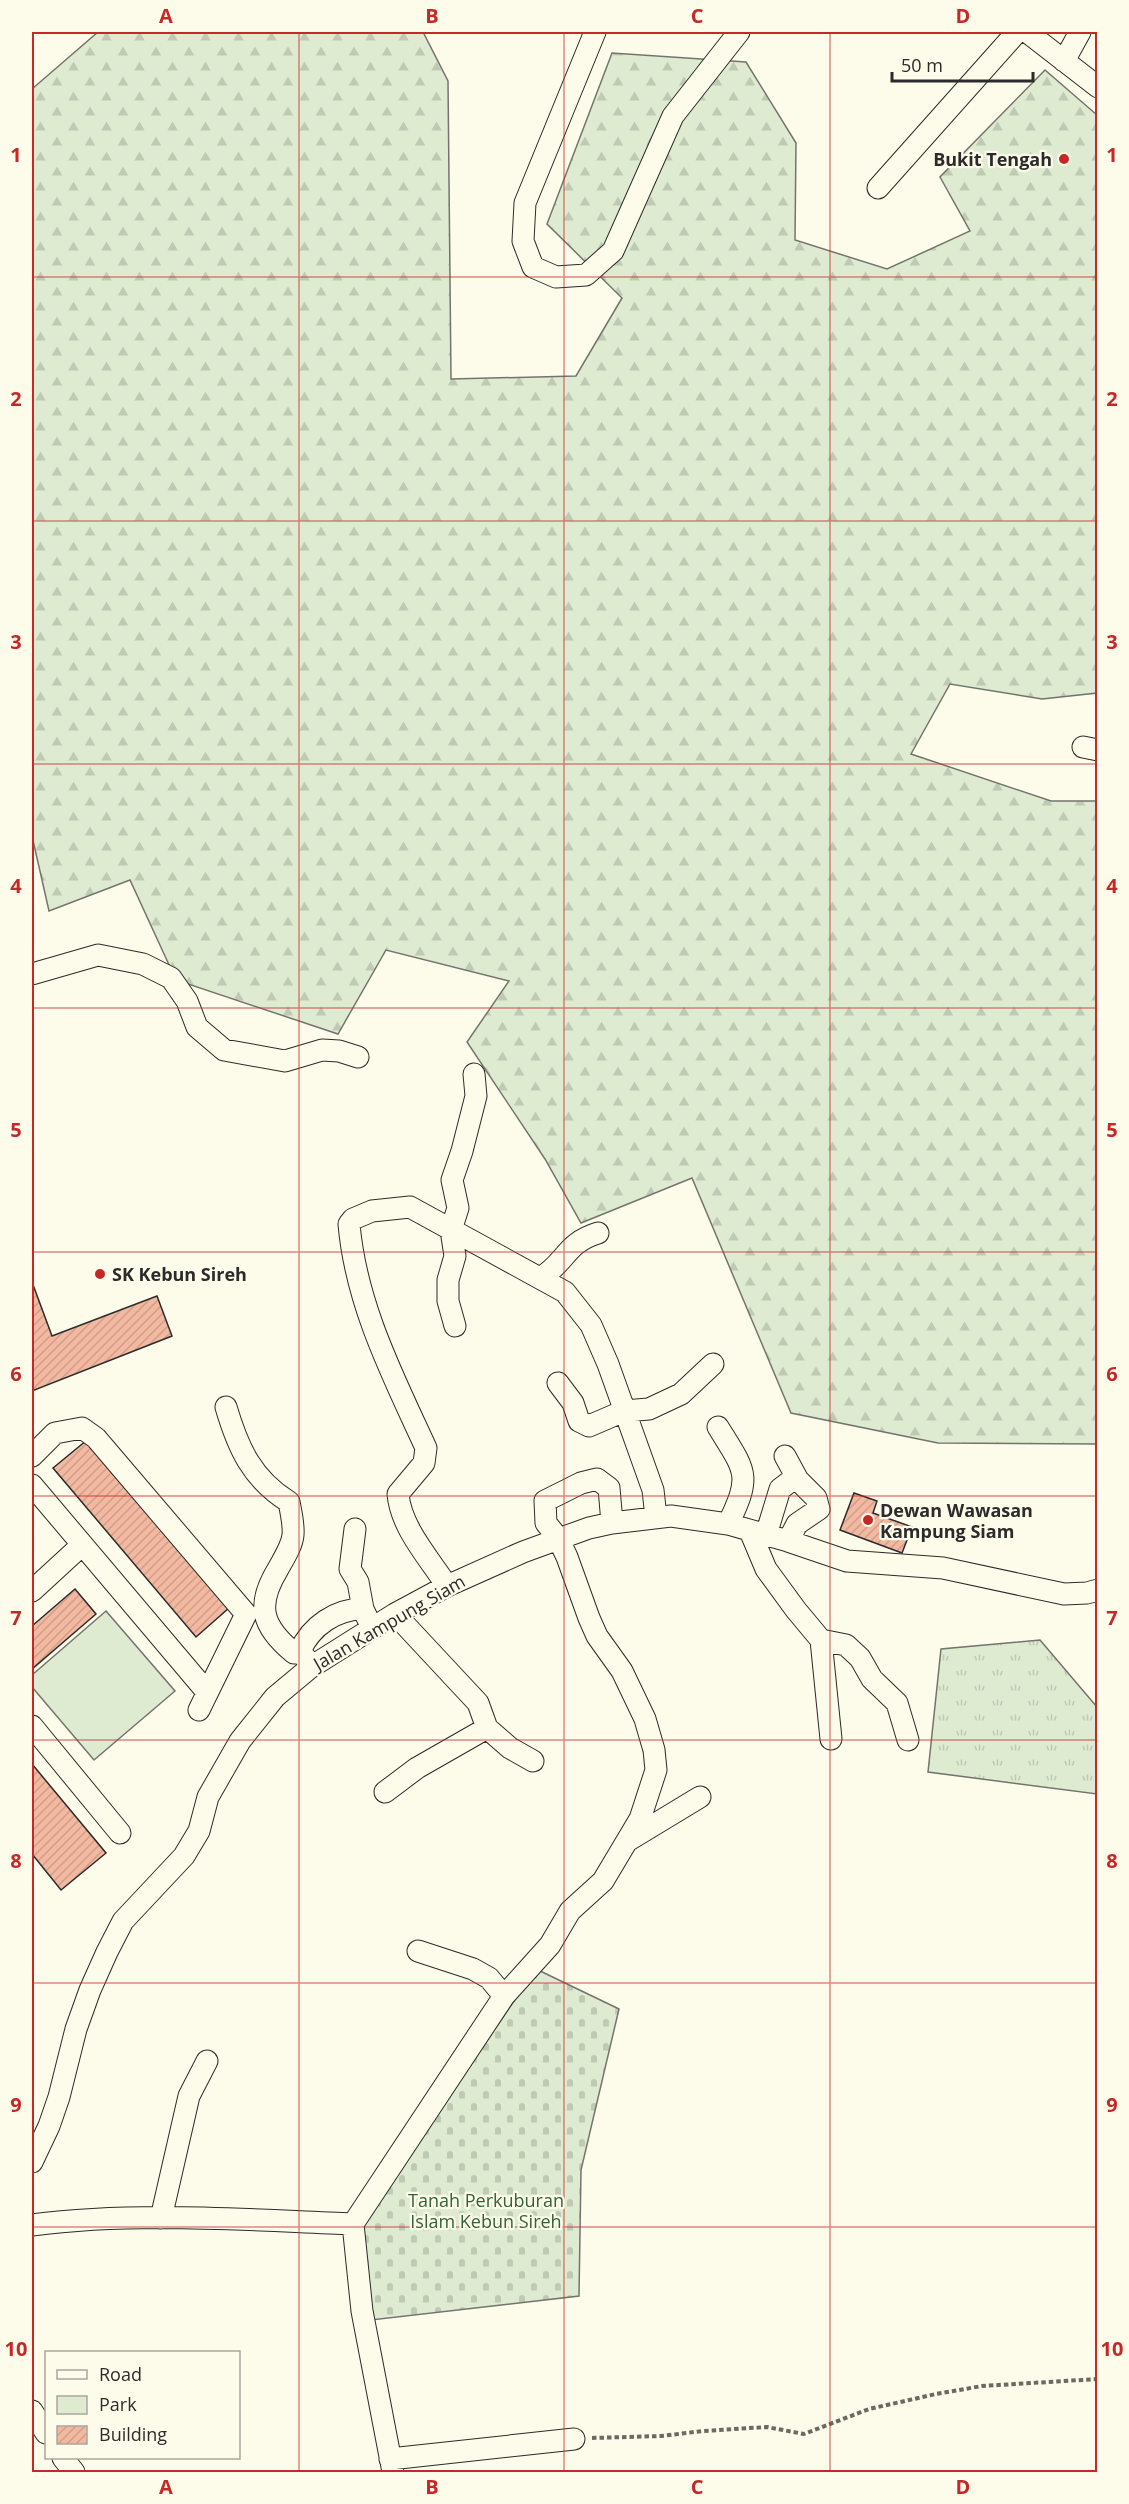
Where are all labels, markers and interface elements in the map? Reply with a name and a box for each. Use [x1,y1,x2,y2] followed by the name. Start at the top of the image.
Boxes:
[159,2,173,29] text: A
[425,2,439,29] text: B
[691,2,704,29] text: C
[956,2,970,29] text: D
[892,45,1033,83] scale bar
[901,53,943,77] text: 50 m
[10,141,22,168] text: 1
[1106,141,1118,168] text: 1
[933,147,1052,171] place label: Bukit Tengah
[1057,152,1071,166] marker: Bukit Tengah
[10,385,22,412] text: 2
[1106,385,1118,412] text: 2
[10,628,22,655] text: 3
[1106,628,1118,655] text: 3
[10,872,22,899] text: 4
[1106,872,1118,899] text: 4
[10,1116,22,1143] text: 5
[1106,1116,1118,1143] text: 5
[112,1262,247,1286] place label: SK Kebun Sireh
[93,1267,107,1281] marker: SK Kebun Sireh
[10,1360,22,1387] text: 6
[1106,1360,1118,1387] text: 6
[880,1498,1033,1543] place label: Dewan Wawasan Kampung Siam
[861,1513,875,1527] marker: Dewan Wawasan Kampung Siam
[307,1569,469,1676] street label: Jalan Kampung Siam
[10,1604,22,1631] text: 7
[1106,1604,1118,1631] text: 7
[10,1847,22,1874] text: 8
[1106,1847,1118,1874] text: 8
[10,2091,22,2118] text: 9
[1106,2091,1118,2118] text: 9
[408,2188,564,2233] park label: Tanah Perkuburan Islam Kebun Sireh
[5,2335,27,2362] text: 10
[1101,2335,1123,2362] text: 10
[45,2351,240,2459] legend
[99,2362,142,2386] text: Road
[99,2392,137,2416] text: Park
[99,2422,167,2446] text: Building
[159,2473,173,2500] text: A
[425,2473,439,2500] text: B
[691,2473,704,2500] text: C
[956,2473,970,2500] text: D

